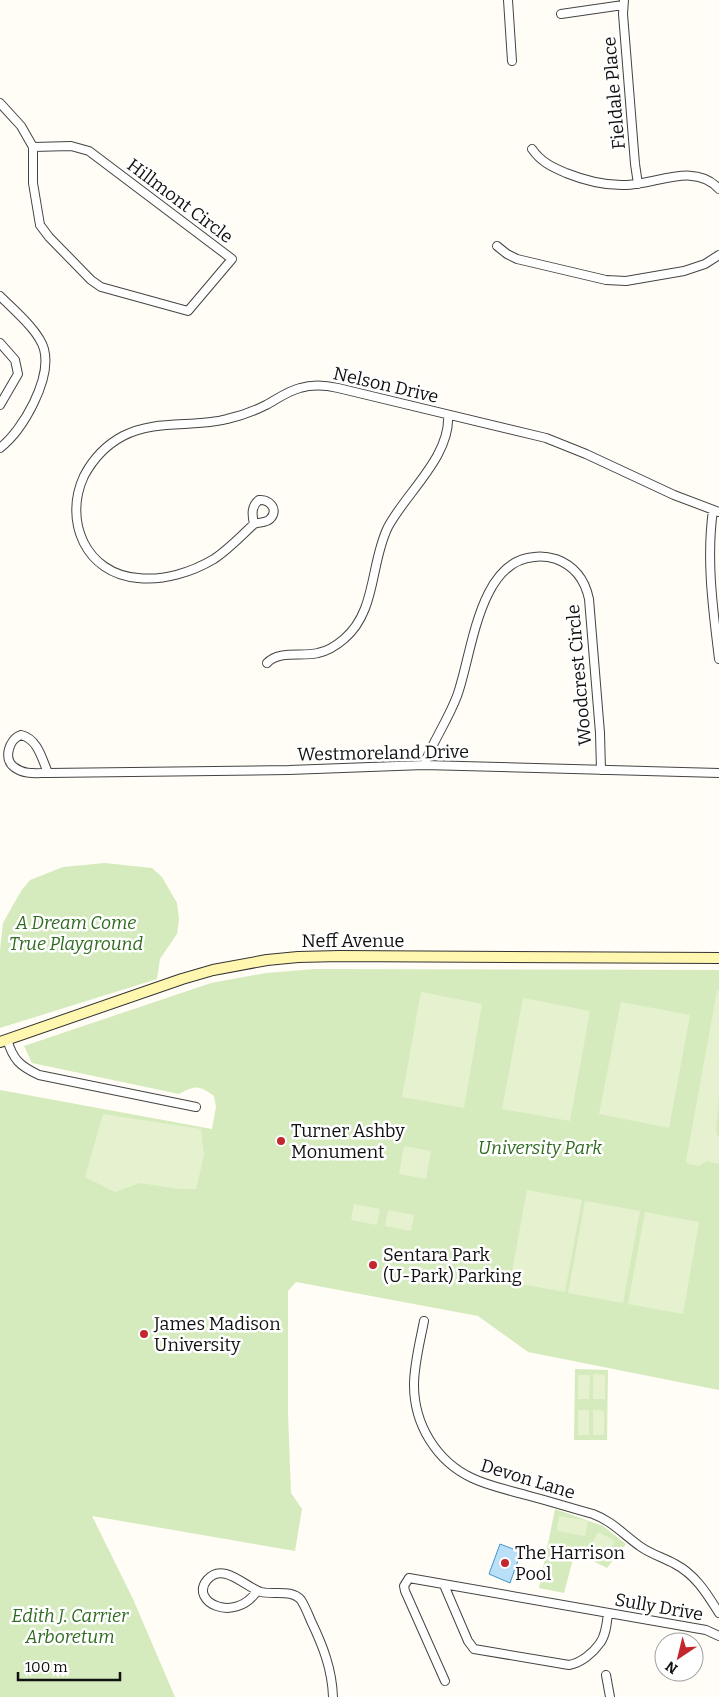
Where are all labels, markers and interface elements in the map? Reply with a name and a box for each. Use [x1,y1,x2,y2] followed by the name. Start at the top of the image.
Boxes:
[598,36,630,150] street label: Fieldale Place
[123,154,237,248] street label: Hillmont Circle
[331,362,441,408] street label: Nelson Drive
[562,604,596,746] street label: Woodcrest Circle
[297,741,469,765] street label: Westmoreland Drive
[9,912,143,955] park label: A Dream Come True Playground
[302,930,404,952] street label: Neff Avenue
[291,1120,405,1163] place label: Turner Ashby Monument
[275,1135,287,1147] marker: Turner Ashby Monument
[478,1137,602,1159] park label: University Park
[383,1244,522,1287] place label: Sentara Park (U-Park) Parking
[367,1259,379,1271] marker: Sentara Park (U-Park) Parking
[153,1313,281,1356] place label: James Madison University
[138,1328,150,1340] marker: James Madison University
[478,1454,578,1504] street label: Devon Lane
[515,1542,626,1585] place label: The Harrison Pool
[499,1557,511,1569] marker: The Harrison Pool
[613,1588,705,1626] street label: Sully Drive
[12,1605,129,1648] park label: Edith J. Carrier Arboretum
[654,1632,704,1682] north arrow
[18,1650,120,1682] scale bar
[662,1657,681,1677] text: N
[25,1658,68,1676] text: 100 m

